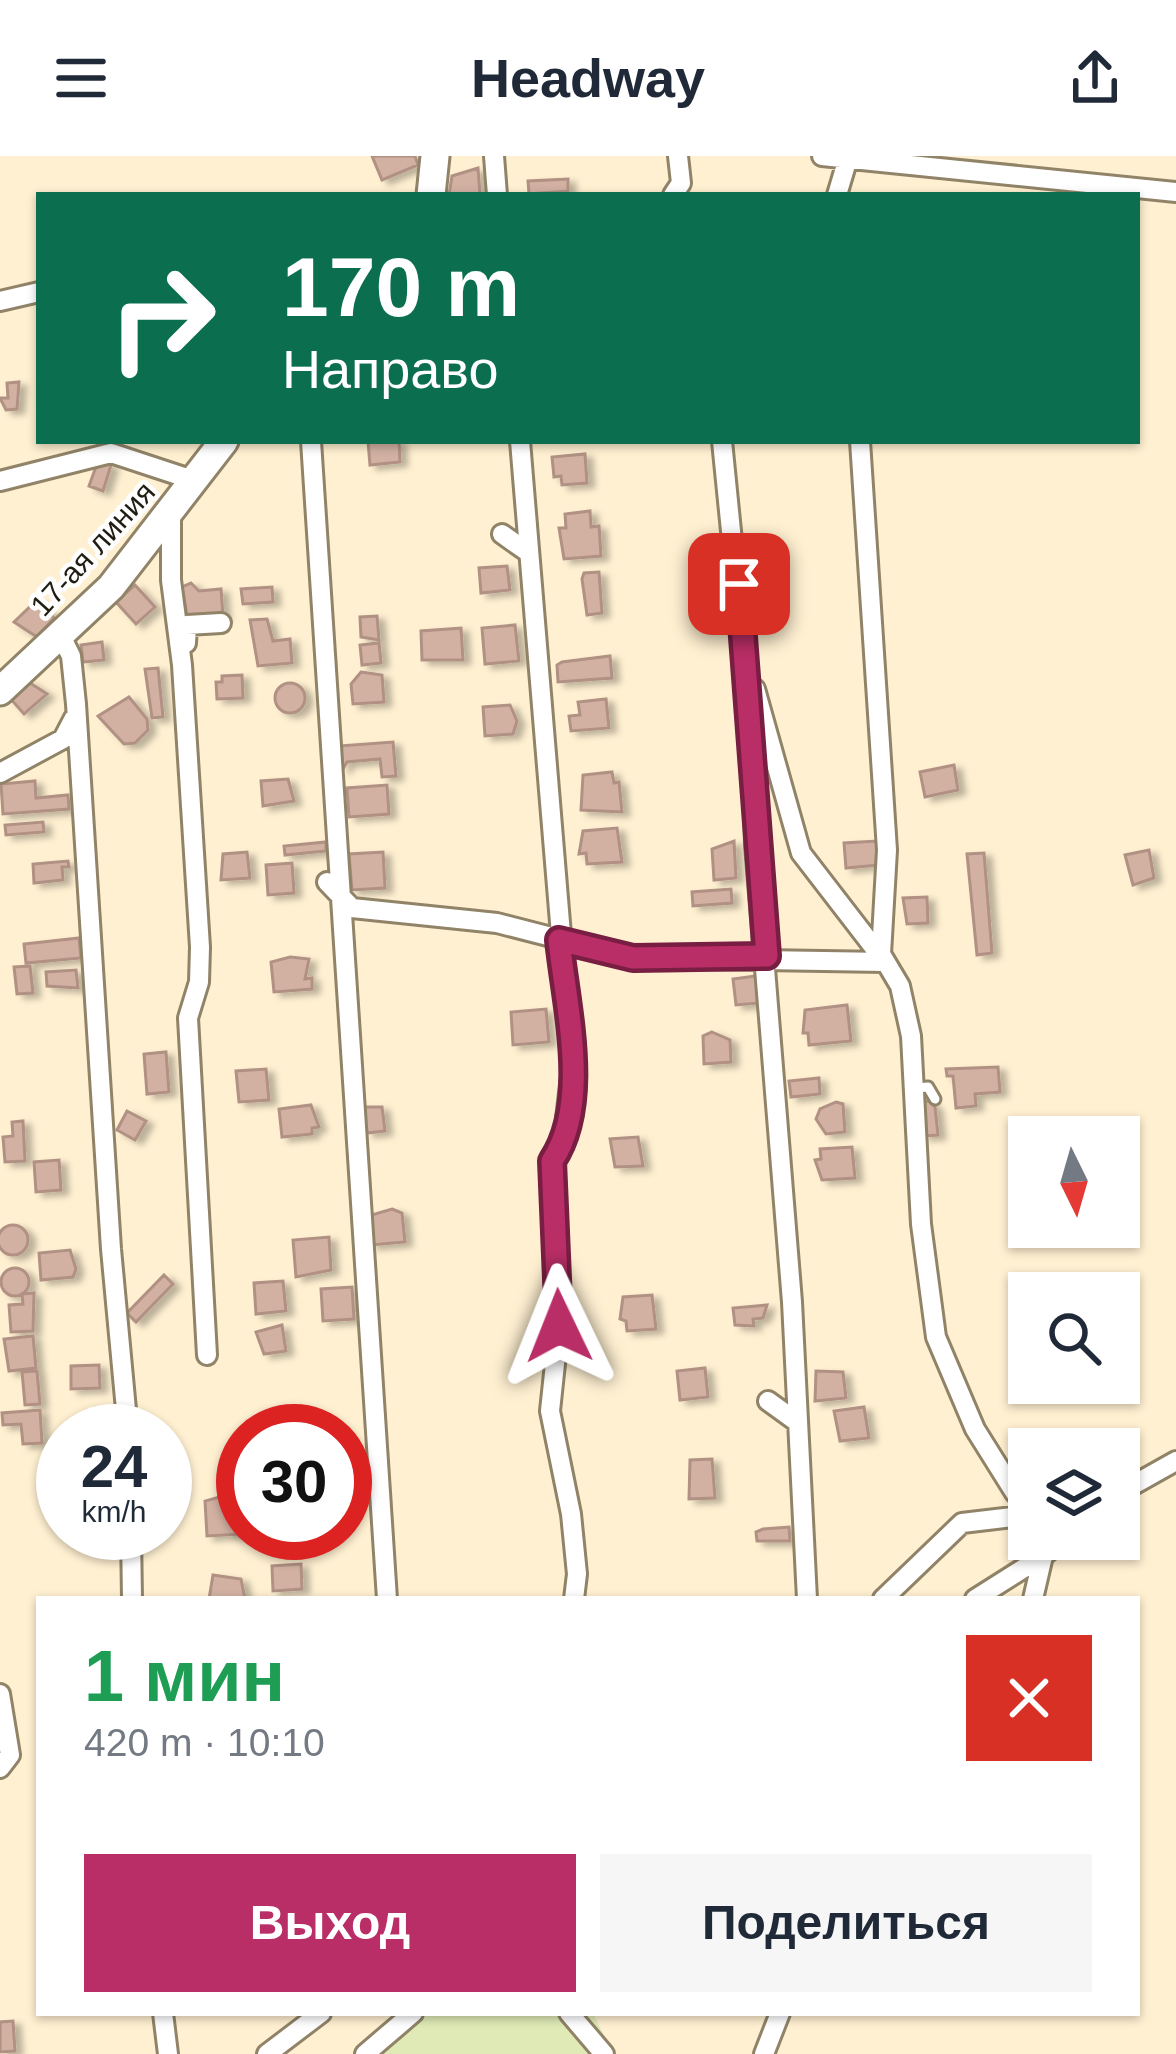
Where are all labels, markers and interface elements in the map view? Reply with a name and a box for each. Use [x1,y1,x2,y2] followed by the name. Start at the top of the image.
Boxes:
[48,45,114,111] icon: menu
[1062,45,1128,111] icon: share
[471,48,705,108] text: Headway
[84,240,240,396] icon: right
[282,240,520,334] text: 170 m
[282,339,498,399] text: Направо
[24,475,161,622] street label: 17-ая линия
[688,533,790,635] pin
[706,551,772,617] icon: arrive
[1008,1116,1140,1248] north arrow
[1008,1116,1140,1560] map controls
[496,1263,622,1389] position arrow
[1008,1272,1140,1404] button: search
[216,1404,372,1560] speed limit sign: 30
[1008,1428,1140,1560] button: layers
[81,1433,147,1500] text: 24
[81,1495,147,1528] text: km/h
[966,1635,1092,1761] button: close
[84,1636,285,1716] text: 1 мин
[84,1721,325,1764] text: 420 m · 10:10
[84,1854,576,1992] button: Выход
[600,1854,1092,1992] button: Поделиться

